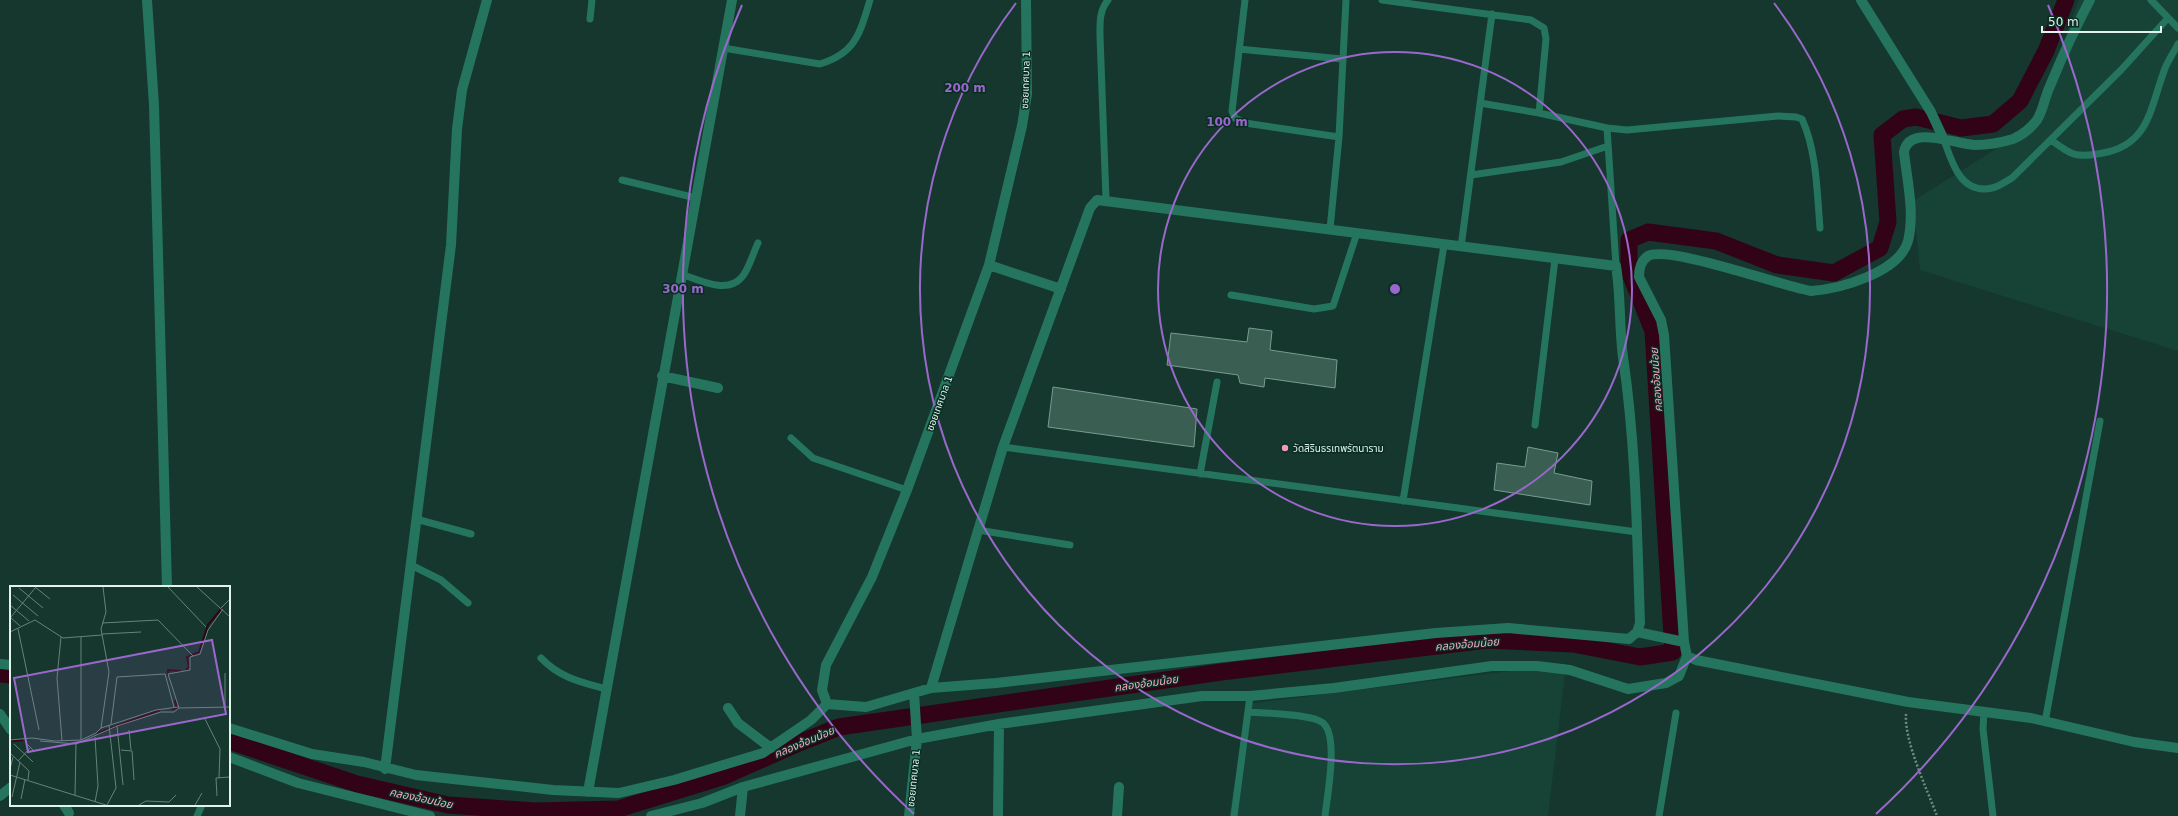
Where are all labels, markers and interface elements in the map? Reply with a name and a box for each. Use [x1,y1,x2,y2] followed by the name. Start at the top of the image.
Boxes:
[2042,8,2161,34] scale bar
[2048,15,2079,29] text: 50 m
[1019,51,1032,109] street label: ซอยเทศบาล 1
[944,81,986,95] text: 200 m
[1206,115,1248,129] text: 100 m
[662,282,704,296] text: 300 m
[1388,282,1402,296] centre of rings
[1648,346,1665,412] water label: คลองอ้อมน้อย
[924,374,955,432] street label: ซอยเทศบาล 1
[1280,443,1290,453] marker: วัดสิรินธรเทพรัตนาราม
[1293,443,1384,454] place label: วัดสิรินธรเทพรัตนาราม
[10,586,230,806] inset map
[1434,635,1501,654] water label: คลองอ้อมน้อย
[1113,672,1180,694] water label: คลองอ้อมน้อย
[772,723,838,761] water label: คลองอ้อมน้อย
[905,749,922,807] street label: ซอยเทศบาล 1
[388,785,455,812] water label: คลองอ้อมน้อย

